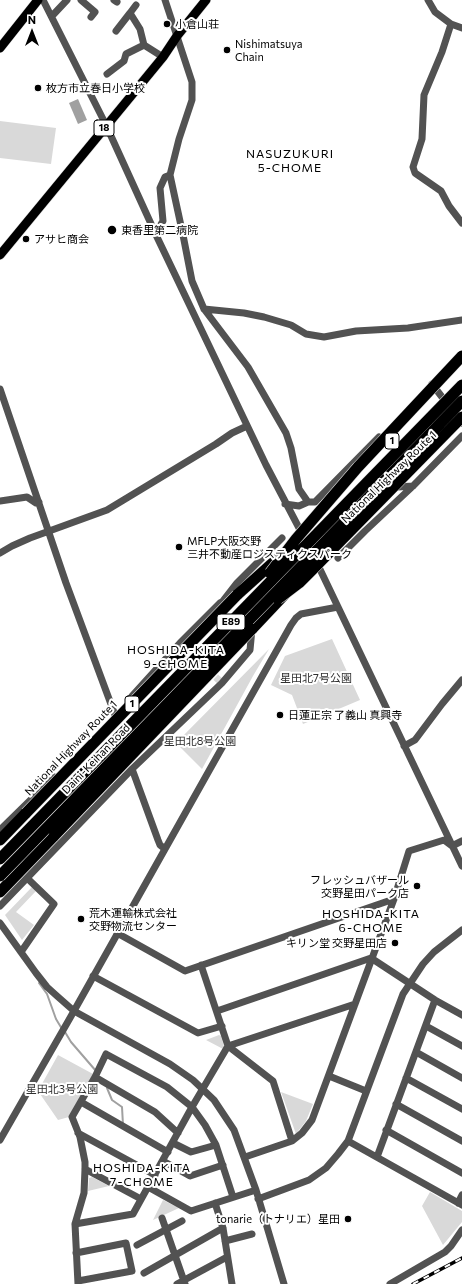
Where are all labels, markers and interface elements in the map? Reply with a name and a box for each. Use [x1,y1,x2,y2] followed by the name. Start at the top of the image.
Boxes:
[12,12,52,52] north arrow
[28,13,36,26] text: N
[175,17,219,31] place label: 小倉山荘
[162,19,172,29] marker: 小倉山荘
[235,37,303,63] place label: Nishimatsuya Chain
[222,45,232,55] marker: Nishimatsuya Chain
[46,81,145,95] place label: 枚方市立春日小学校
[33,83,43,93] marker: 枚方市立春日小学校
[94,120,114,136] road number: 18
[246,147,334,175] district label: NASUZUKURI 5-CHOME
[121,223,198,237] place label: 東香里第二病院
[106,224,118,236] marker: 東香里第二病院
[34,232,89,246] place label: アサヒ商会
[21,234,31,244] marker: アサヒ商会
[339,428,439,526] street label: National Highway Route 1
[385,433,399,449] road number: 1
[187,534,352,560] place label: MFLP大阪交野 三井不動産ロジスティクスパーク
[174,542,184,552] marker: MFLP大阪交野 三井不動産ロジスティクスパーク
[217,614,245,630] road number: E89
[127,643,225,671] district label: HOSHIDA-KITA 9-CHOME
[280,671,352,685] park label: 星田北7号公園
[125,696,139,712] road number: 1
[22,698,120,798] street label: National Highway Route 1
[288,708,402,722] place label: 日蓮正宗 了義山 真興寺
[275,710,285,720] marker: 日蓮正宗 了義山 真興寺
[59,721,133,797] street label: Daini-Keihan Road
[164,734,236,748] park label: 星田北8号公園
[310,873,409,899] place label: フレッシュバザール 交野星田パーク店
[412,881,422,891] marker: フレッシュバザール 交野星田パーク店
[89,906,177,932] place label: 荒木運輸株式会社 交野物流センター
[322,907,420,935] district label: HOSHIDA-KITA 6-CHOME
[76,914,86,924] marker: 荒木運輸株式会社 交野物流センター
[286,936,387,950] place label: キリン堂 交野星田店
[390,938,400,948] marker: キリン堂 交野星田店
[26,1082,98,1096] park label: 星田北3号公園
[93,1161,191,1189] district label: HOSHIDA-KITA 7-CHOME
[216,1212,340,1226] place label: tonarie（トナリエ）星田
[343,1214,353,1224] marker: tonarie（トナリエ）星田

